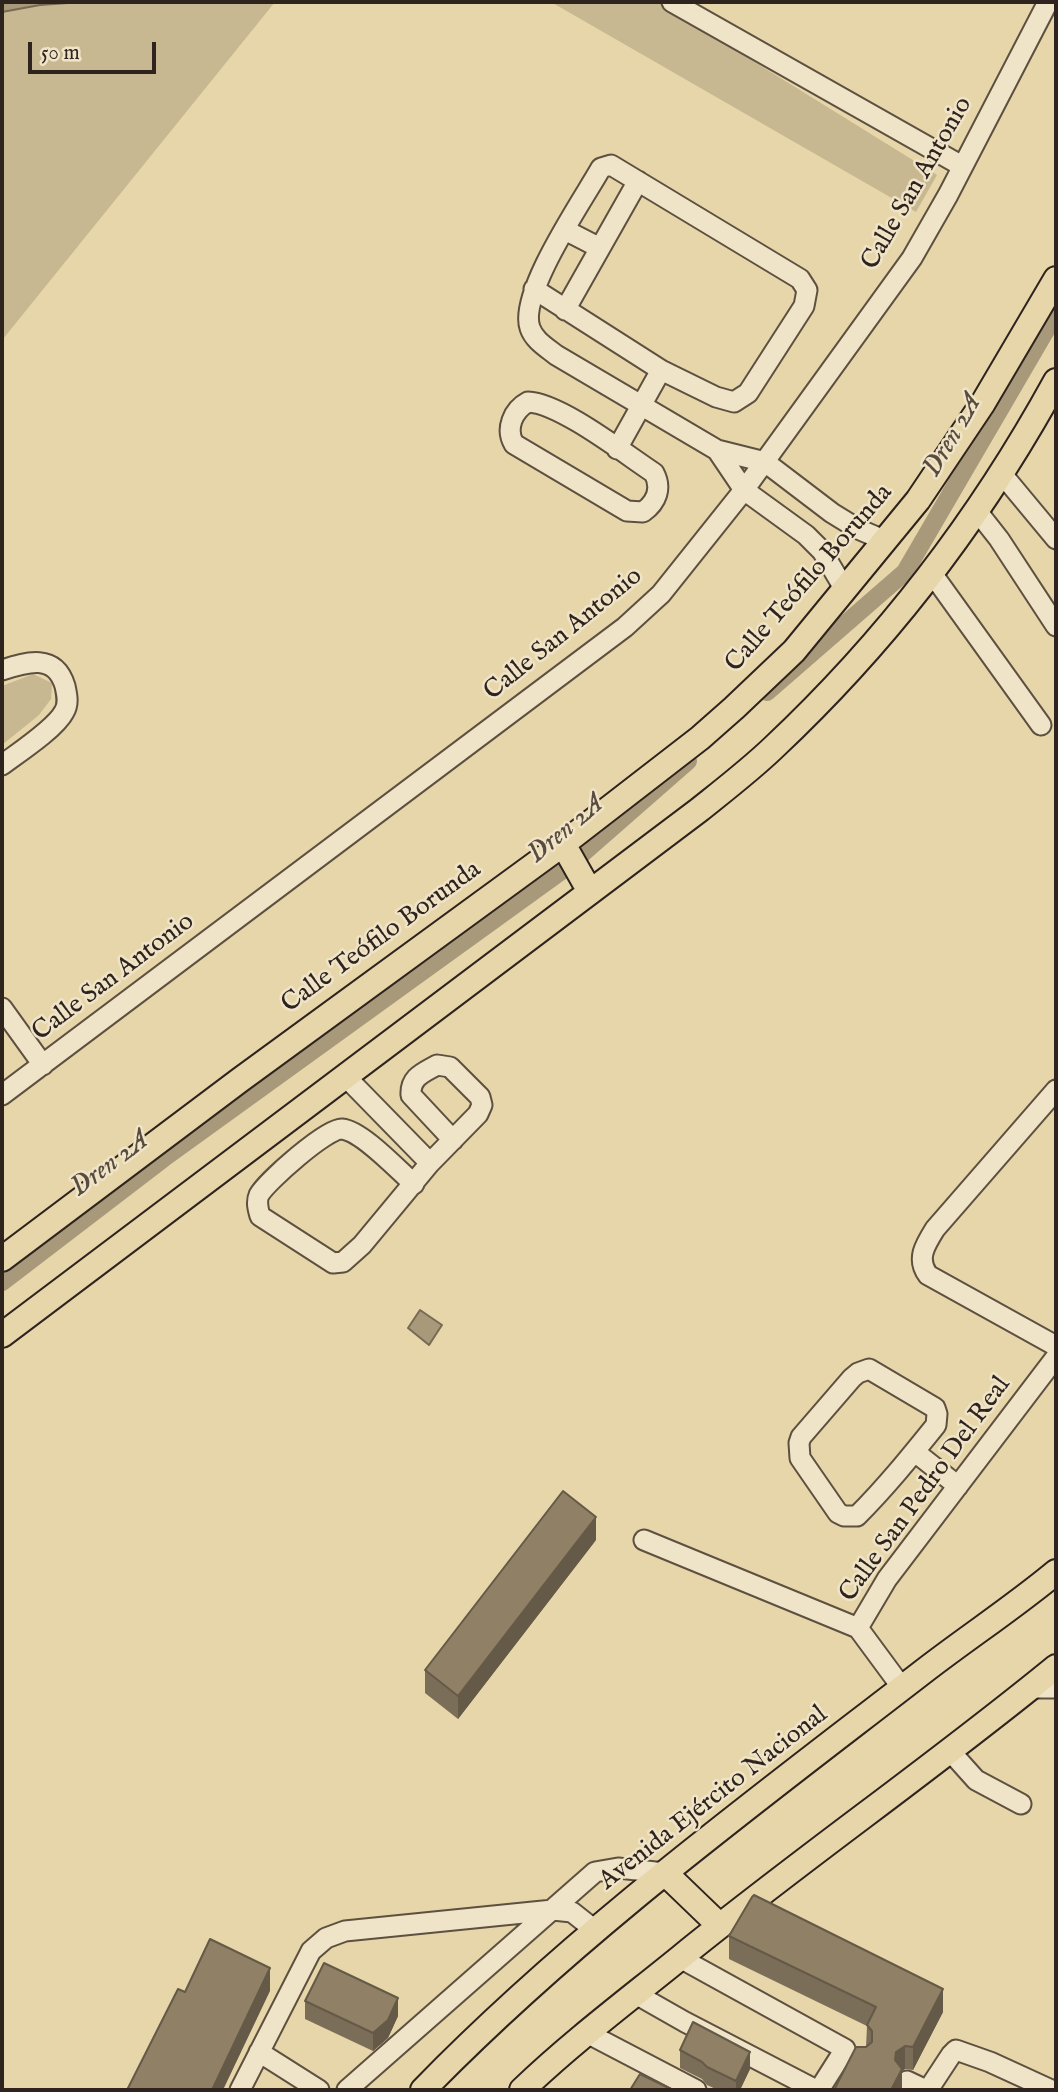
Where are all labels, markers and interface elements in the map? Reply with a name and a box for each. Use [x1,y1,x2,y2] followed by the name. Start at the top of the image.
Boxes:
[32,28,159,72] scale bar
[41,40,80,67] text: 50 m
[856,92,980,276] street label: Calle San Antonio
[917,388,991,484] water label: Dren 2A
[720,479,900,679] street label: Calle Teófilo Borunda
[479,562,649,708] street label: Calle San Antonio
[522,788,612,872] water label: Dren 2A
[276,855,488,1021] street label: Calle Teófilo Borunda
[27,907,201,1049] street label: Calle San Antonio
[65,1124,157,1206] water label: Dren 2A
[834,1371,1018,1609] street label: Calle San Pedro Del Real
[594,1700,834,1898] street label: Avenida Ejército Nacional

